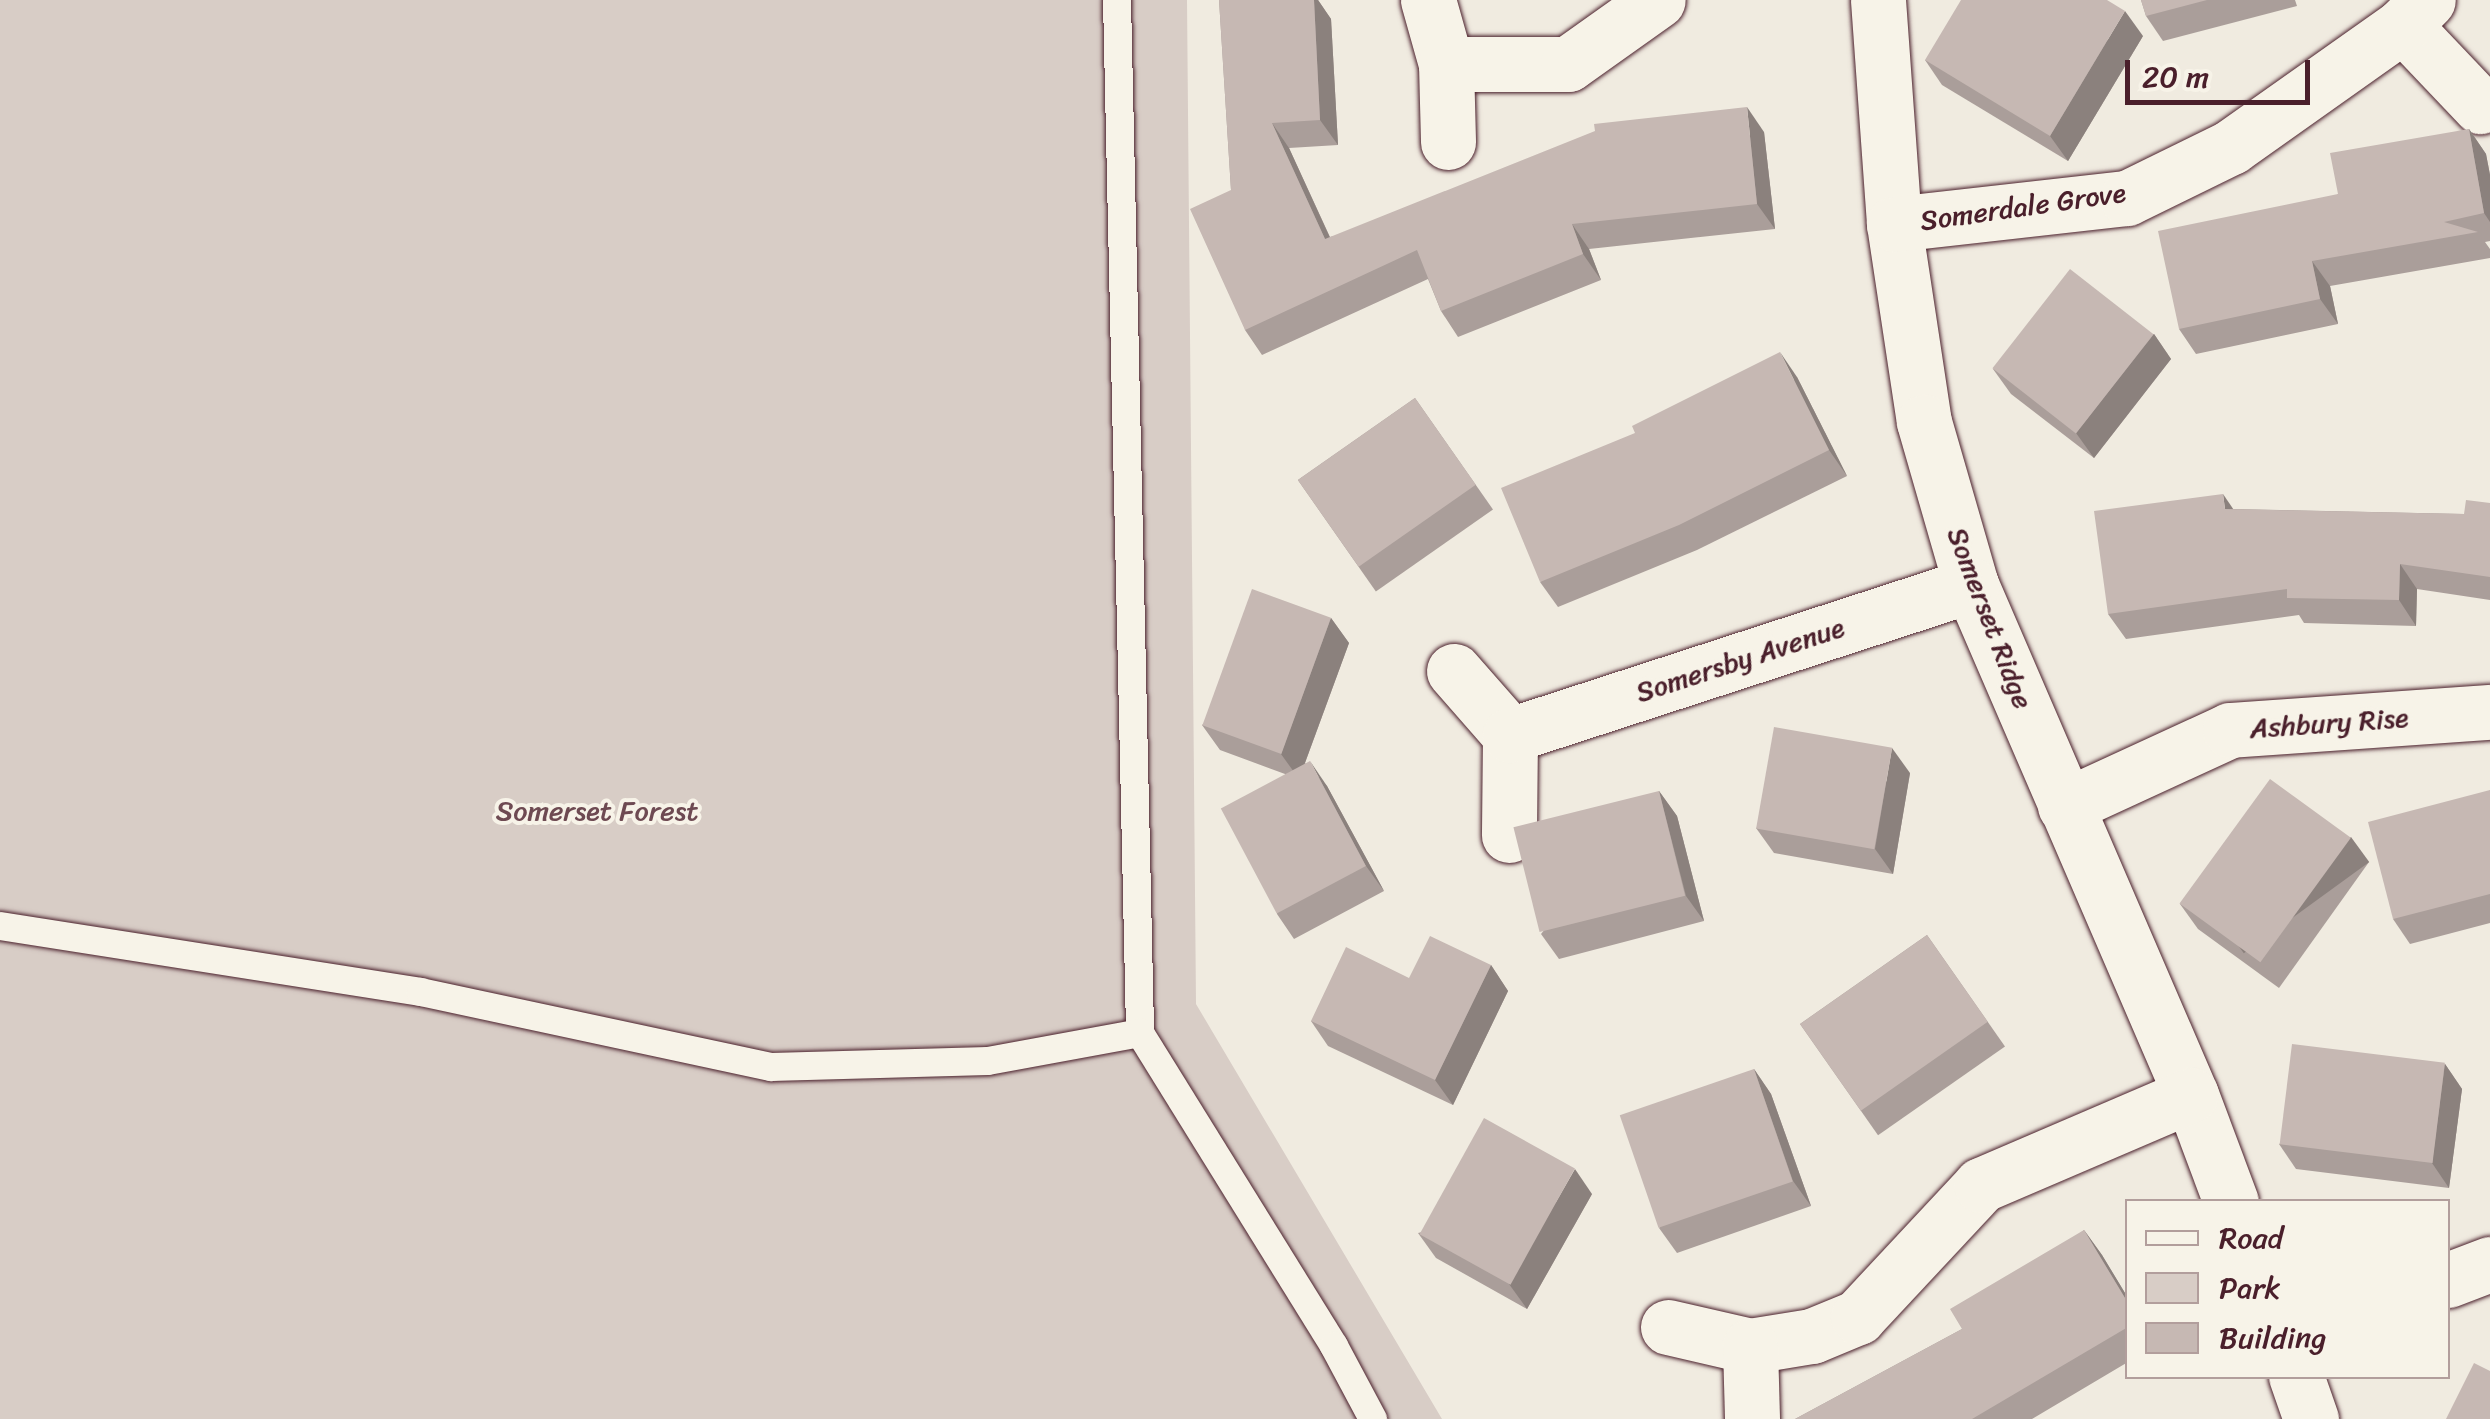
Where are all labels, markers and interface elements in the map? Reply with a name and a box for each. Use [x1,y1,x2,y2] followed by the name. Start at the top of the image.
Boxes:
[2130,40,2315,102] scale bar
[2142,50,2209,104] text: 20 m
[1918,176,2128,238] street label: Somerdale Grove
[1940,523,2040,713] street label: Somerset Ridge
[1632,610,1848,710] street label: Somersby Avenue
[2247,701,2411,745] street label: Ashbury Rise
[495,794,699,828] park label: Somerset Forest
[2125,1199,2450,1379] legend
[2219,1211,2283,1265] text: Road
[2219,1261,2281,1315] text: Park
[2219,1311,2326,1365] text: Building

